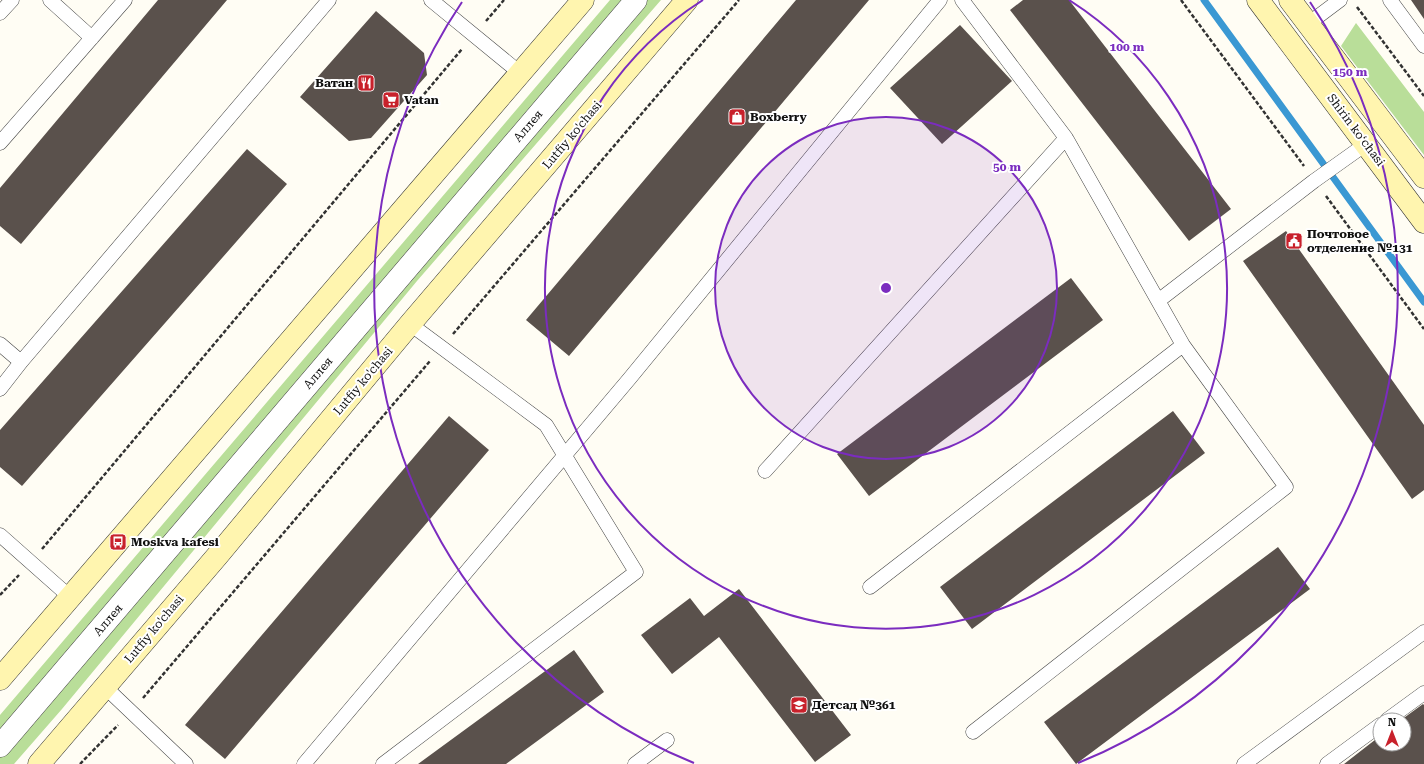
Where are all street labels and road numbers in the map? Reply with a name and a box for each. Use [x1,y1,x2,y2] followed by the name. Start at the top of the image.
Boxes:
[1324,91,1388,169] street label: Shirin koʻchasi
[540,98,605,172] street label: Lutfiy ko'chasi
[511,107,545,145] street label: Аллея
[331,344,396,418] street label: Lutfiy ko'chasi
[301,354,335,392] street label: Аллея
[122,592,187,666] street label: Lutfiy ko'chasi
[91,601,125,639] street label: Аллея

